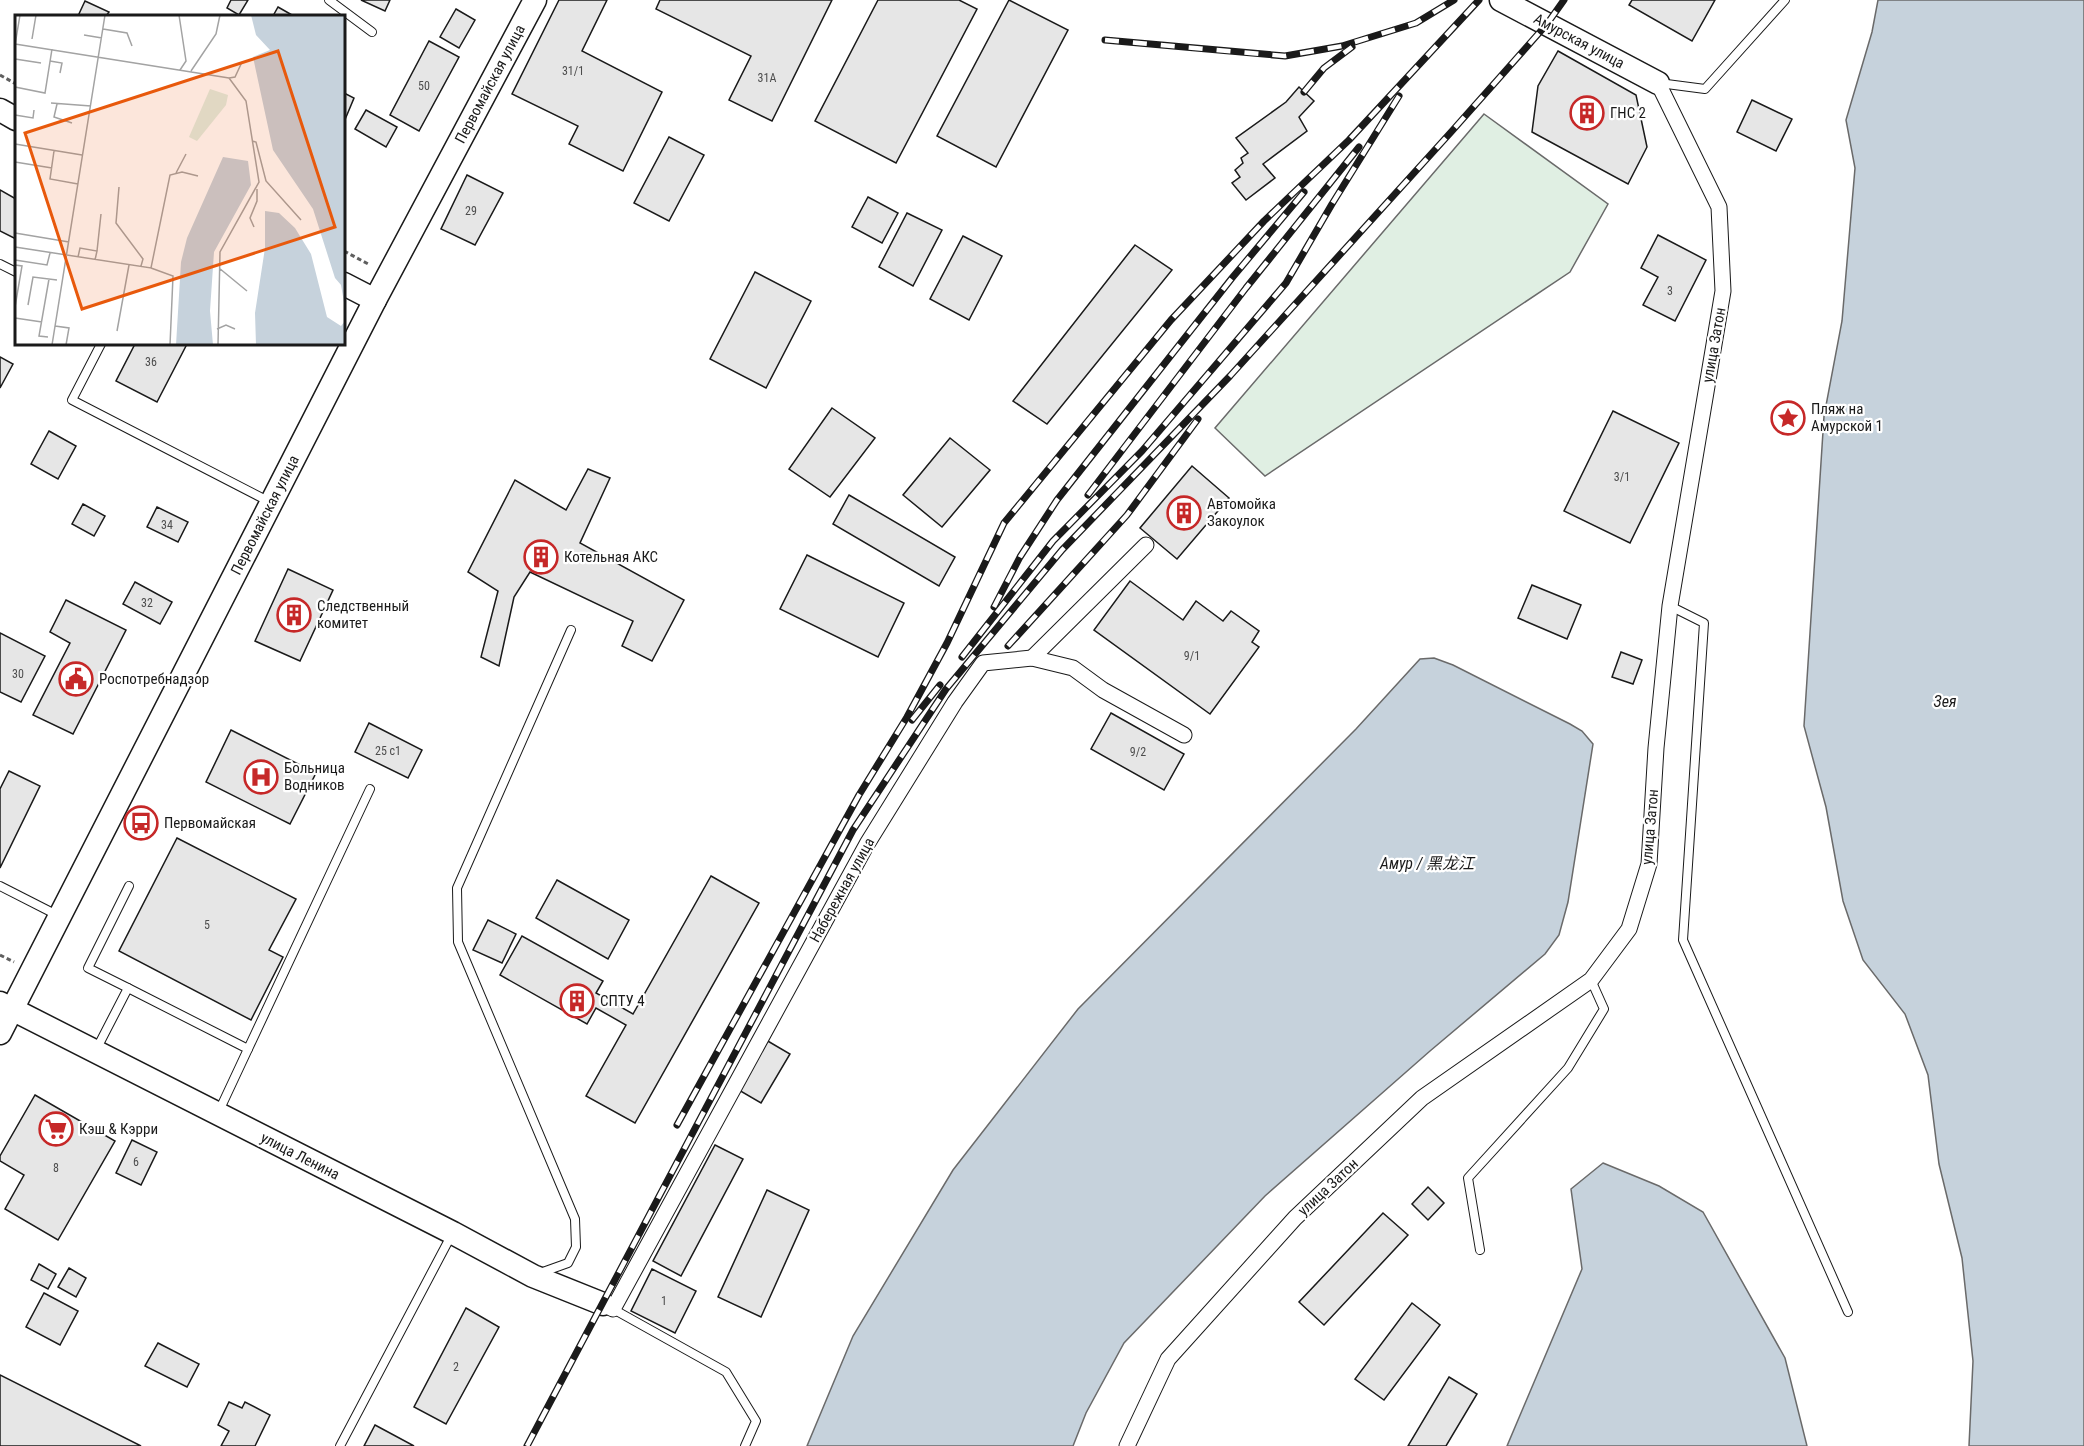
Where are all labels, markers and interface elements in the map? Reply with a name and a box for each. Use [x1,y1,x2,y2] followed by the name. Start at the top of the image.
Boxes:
[1531,10,1627,72] street label: Амурская улица
[15,15,345,345] inset map
[451,22,529,146] street label: Первомайская улица
[562,64,584,78] house number: 31/1
[758,71,776,85] house number: 31А
[418,79,430,93] house number: 50
[1569,95,1605,131] building icon: ГНС 2
[1610,104,1646,122] place label: ГНС 2
[465,204,477,218] house number: 29
[1667,284,1673,298] house number: 3
[1699,306,1729,384] street label: улица Затон
[145,355,157,369] house number: 36
[1770,400,1806,436] place icon: Пляж на Амурской 1
[1811,400,1883,435] place label: Пляж на Амурской 1
[227,452,303,578] street label: Первомайская улица
[1614,470,1630,484] house number: 3/1
[1166,495,1202,531] building icon: Автомойка Закоулок
[1207,495,1276,530] place label: Автомойка Закоулок
[161,518,173,532] house number: 34
[523,539,559,575] building icon: Котельная АКС
[564,548,658,566] place label: Котельная АКС
[141,596,153,610] house number: 32
[276,597,312,633] building icon: Следственный комитет
[317,597,409,632] place label: Следственный комитет
[1184,649,1200,663] house number: 9/1
[58,661,94,697] public building icon: Роспотребнадзор
[12,667,24,681] house number: 30
[99,670,209,688] place label: Роспотребнадзор
[1934,692,1957,711] water label: Зея
[375,744,401,758] house number: 25 с1
[1130,745,1146,759] house number: 9/2
[243,759,279,795] hospital icon: Больница Водников
[284,759,345,794] place label: Больница Водников
[1638,788,1662,866] street label: улица Затон
[123,805,159,841] bus stop icon: Первомайская
[164,814,256,832] place label: Первомайская
[806,834,878,946] street label: Набережная улица
[1379,854,1476,873] water label: Амур / 黑龙江
[204,918,210,932] house number: 5
[559,983,595,1019] building icon: СПТУ 4
[600,992,645,1010] place label: СПТУ 4
[38,1111,74,1147] supermarket icon: Кэш & Кэрри
[79,1120,158,1138] place label: Кэш & Кэрри
[258,1128,342,1184] street label: улица Ленина
[133,1155,139,1169] house number: 6
[1294,1155,1362,1219] street label: улица Затон
[53,1161,59,1175] house number: 8
[661,1294,667,1308] house number: 1
[453,1360,459,1374] house number: 2

